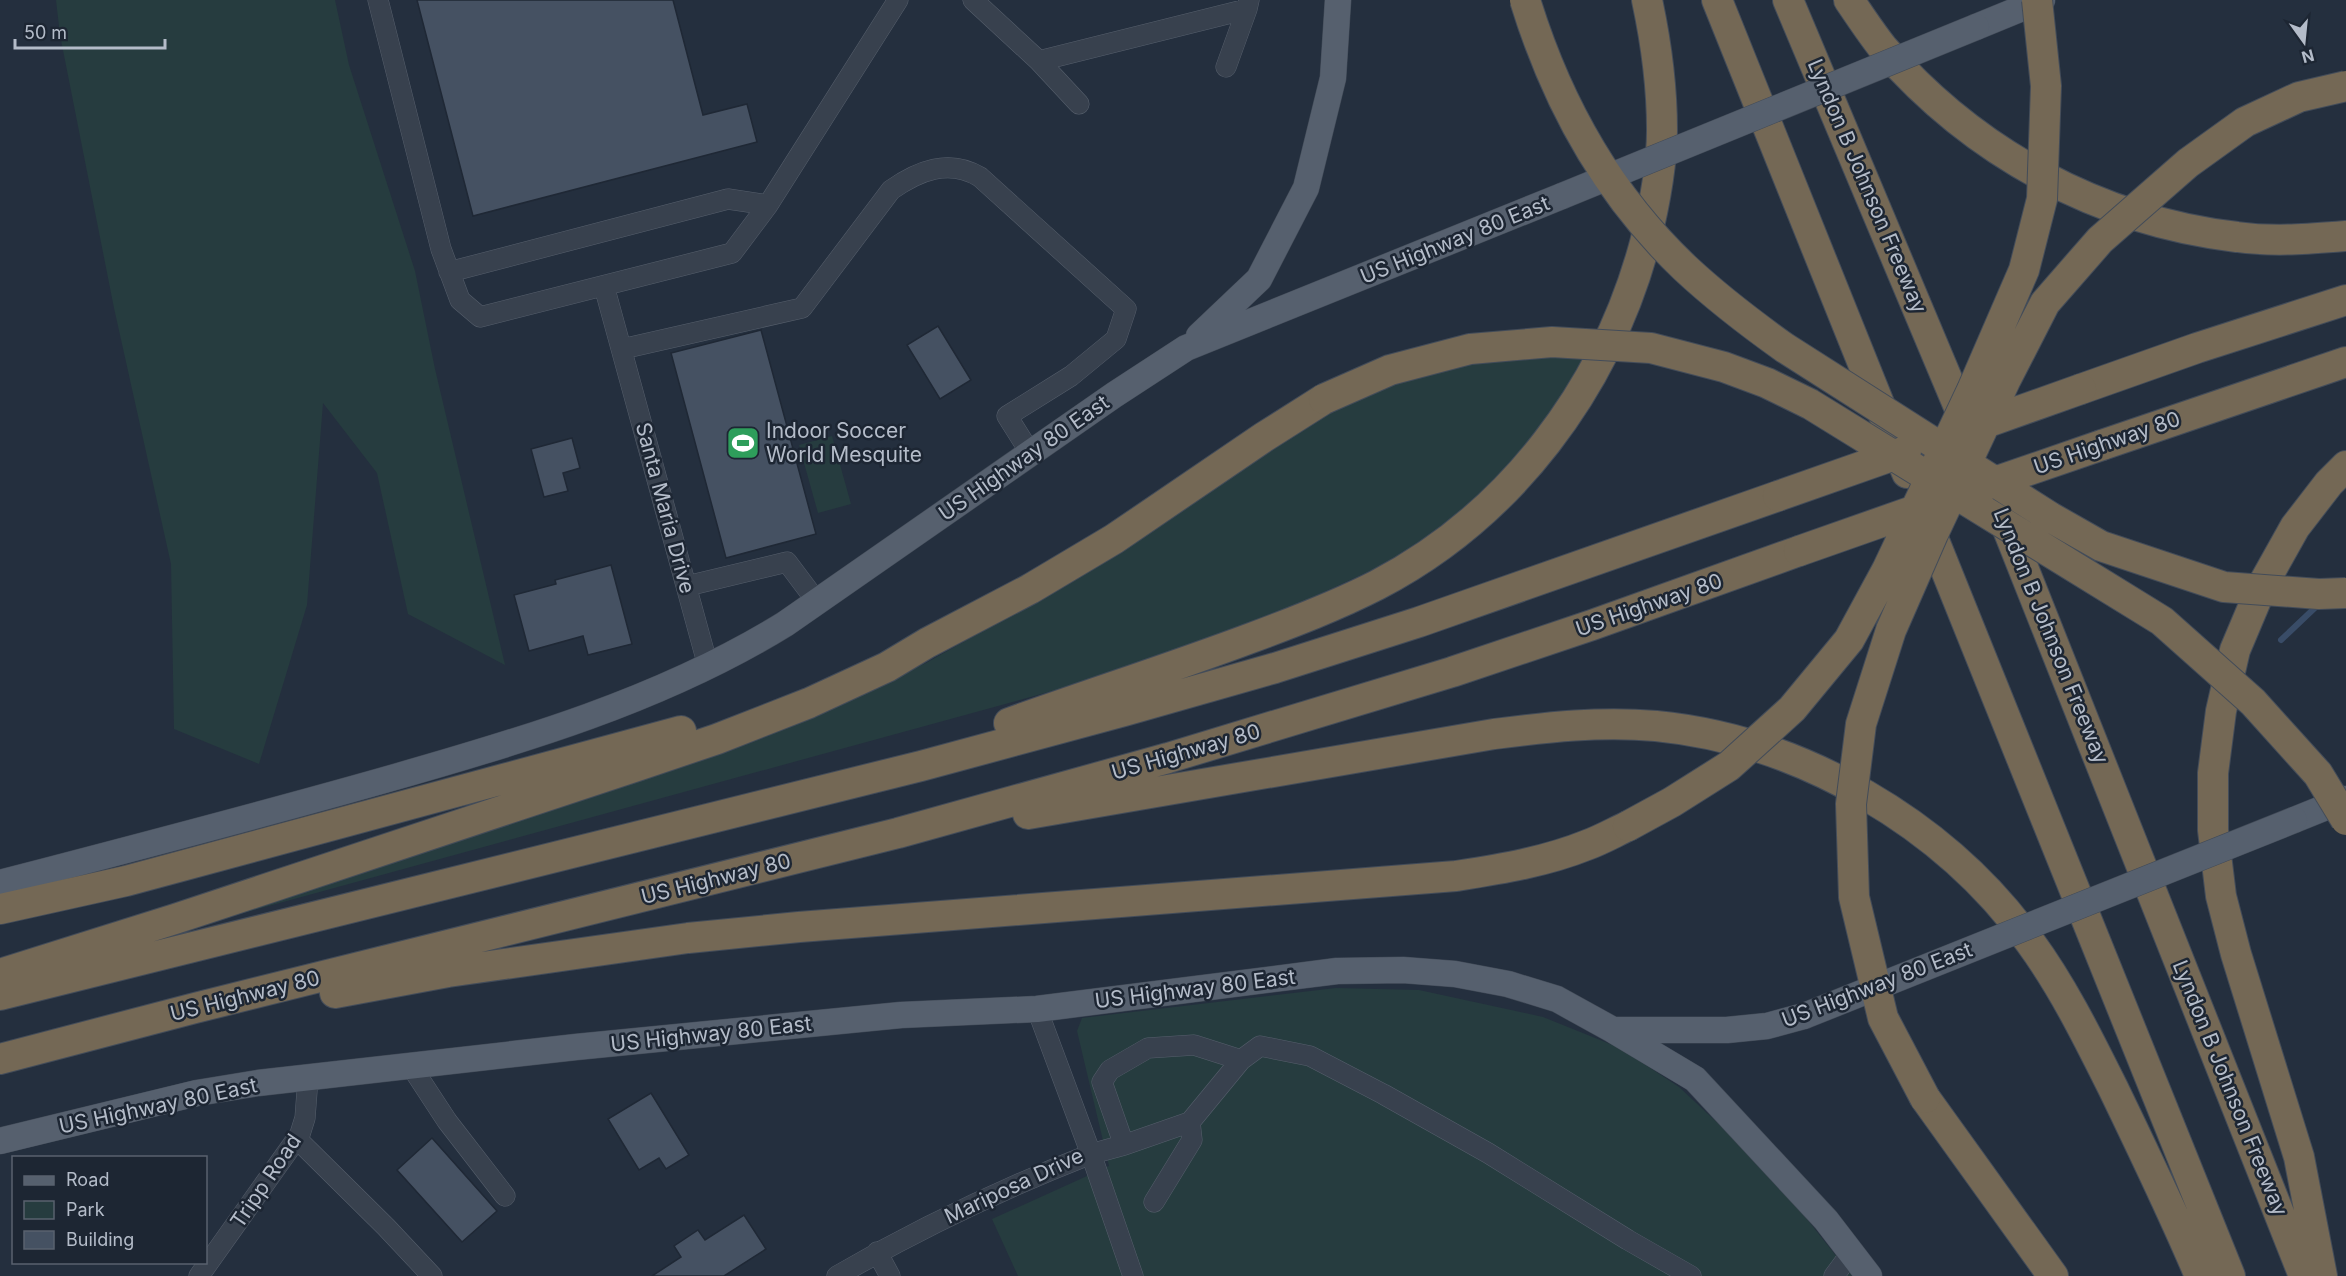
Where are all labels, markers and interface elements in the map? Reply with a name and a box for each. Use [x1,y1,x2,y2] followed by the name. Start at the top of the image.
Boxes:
[15,12,165,50] scale bar
[2274,12,2334,72] north arrow
[24,22,67,43] text: 50 m
[2299,45,2316,68] text: N
[1803,55,1932,317] street label: Lyndon B Johnson Freeway
[1357,190,1553,289] street label: US Highway 80 East
[934,389,1114,526] street label: US Highway 80 East
[2030,406,2184,479] street label: US Highway 80
[766,418,922,467] place label: Indoor Soccer World Mesquite
[631,420,700,596] street label: Santa Maria Drive
[725,425,761,461] sports icon: Indoor Soccer World Mesquite
[1989,504,2114,767] street label: Lyndon B Johnson Freeway
[1572,568,1726,641] street label: US Highway 80
[1109,718,1263,785] street label: US Highway 80
[638,848,793,909] street label: US Highway 80
[1778,937,1976,1032] street label: US Highway 80 East
[2168,956,2293,1219] street label: Lyndon B Johnson Freeway
[1093,964,1297,1013] street label: US Highway 80 East
[167,965,322,1026] street label: US Highway 80
[609,1011,813,1056] street label: US Highway 80 East
[57,1072,259,1139] street label: US Highway 80 East
[225,1129,306,1232] street label: Tripp Road
[940,1142,1087,1229] street label: Mariposa Drive
[12,1156,207,1264] legend
[66,1169,109,1190] text: Road
[66,1199,105,1220] text: Park
[66,1229,134,1250] text: Building

